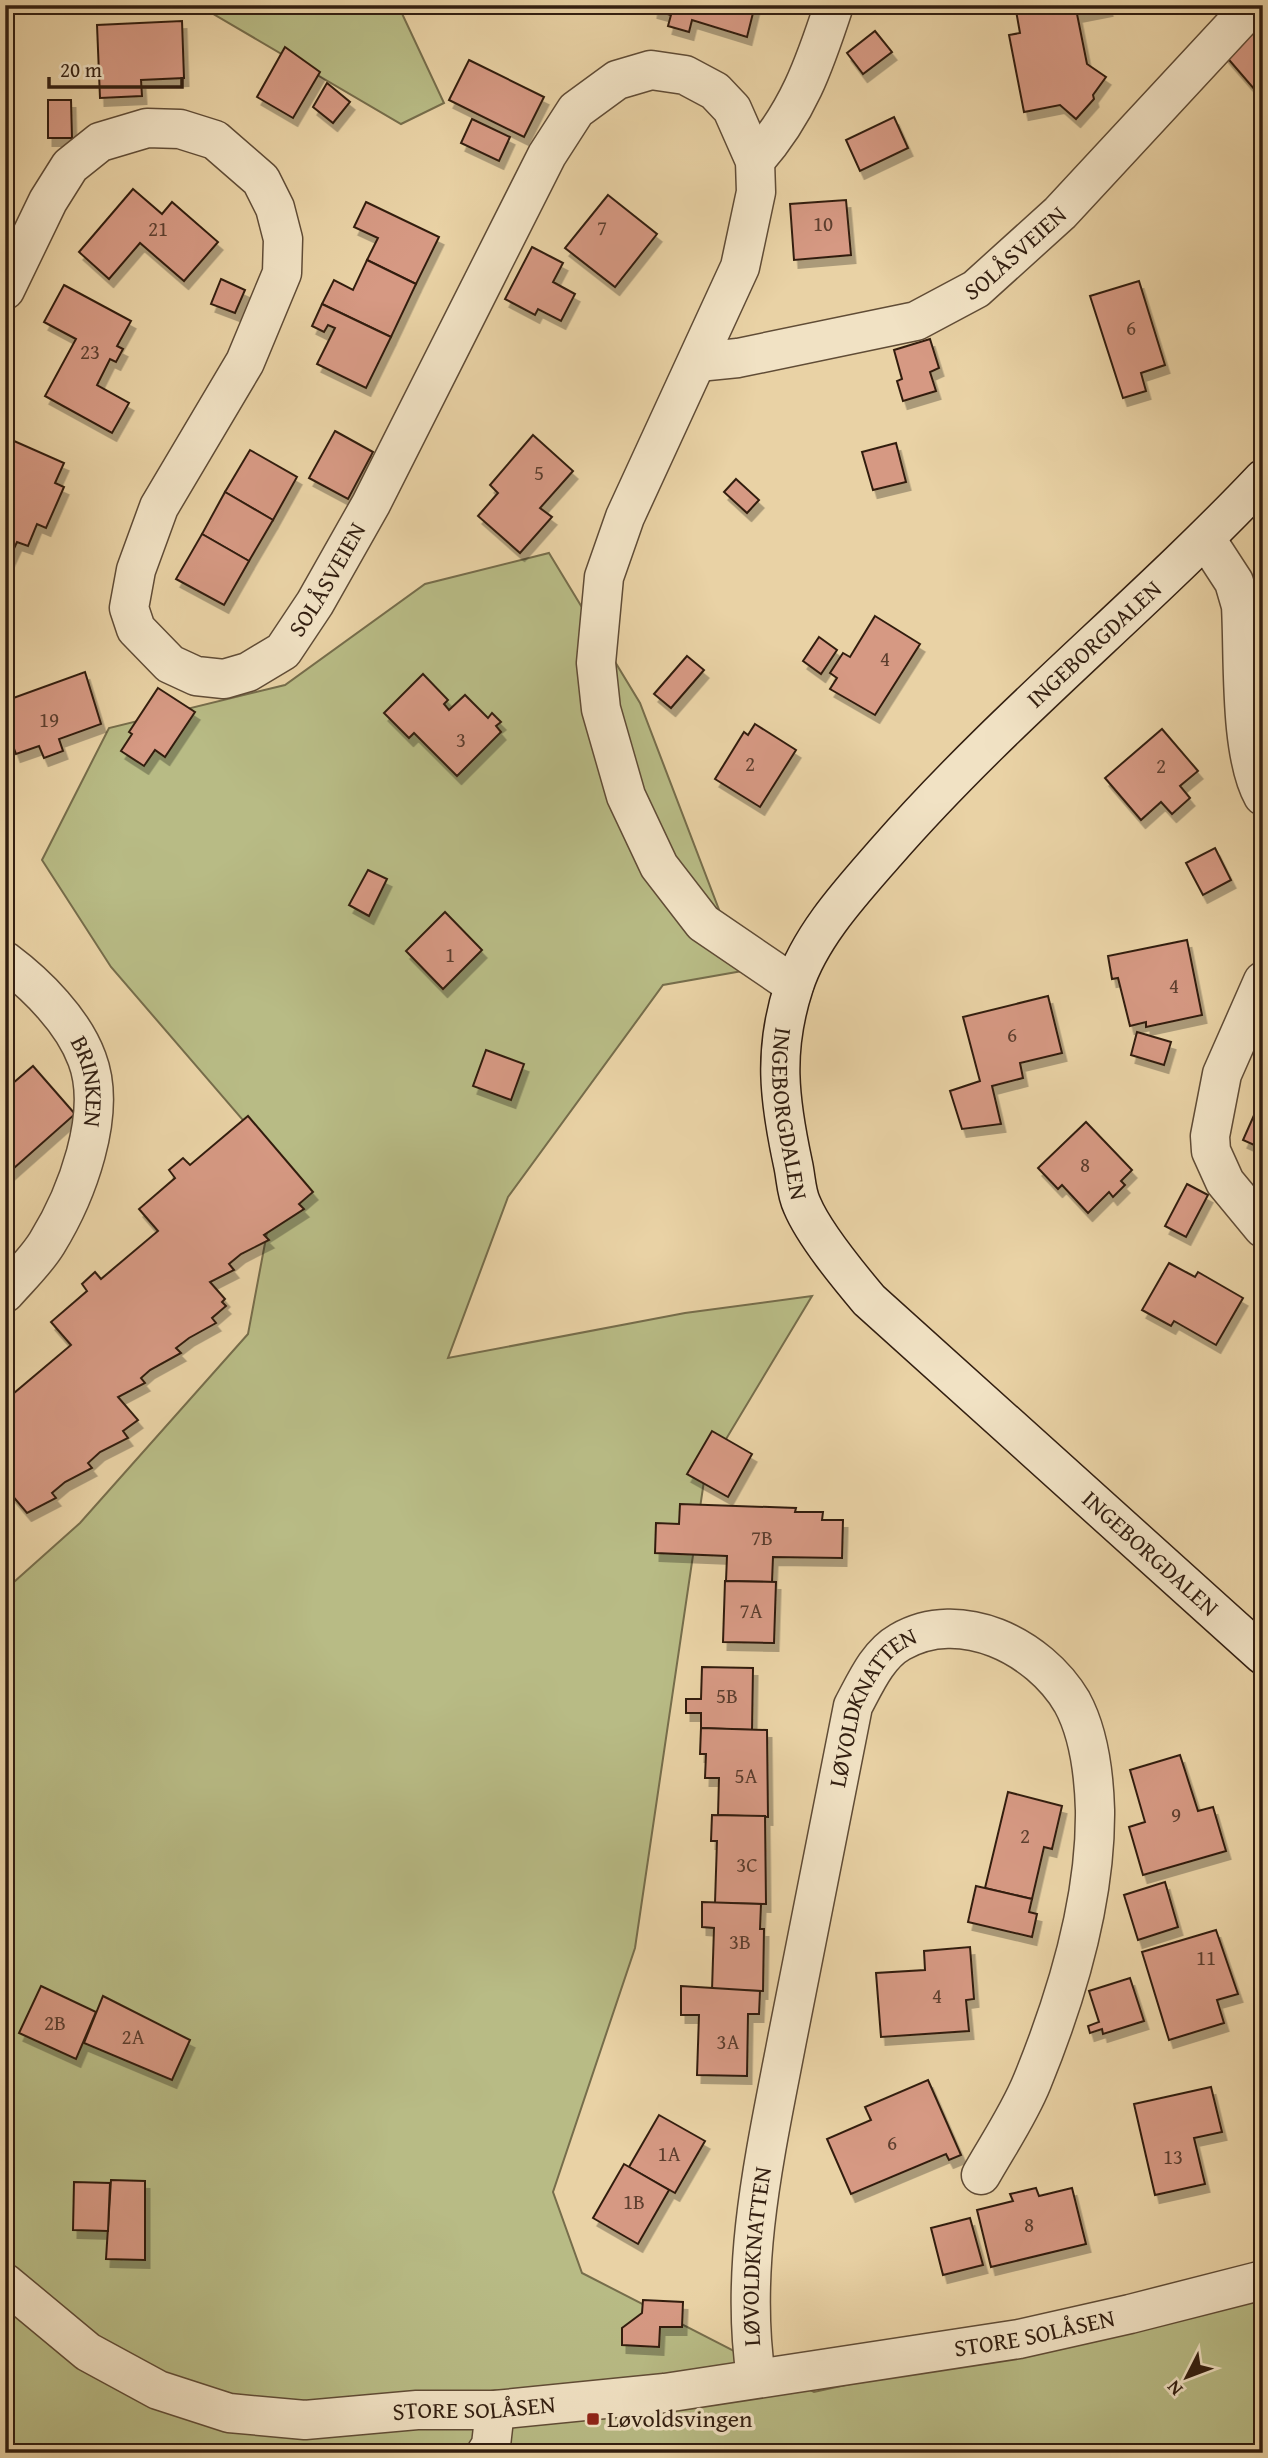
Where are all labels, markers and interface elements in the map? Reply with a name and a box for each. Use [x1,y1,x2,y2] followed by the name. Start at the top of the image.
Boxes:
[49,46,182,90] scale bar
[60,54,102,85] text: 20 m
[958,197,1074,309] street label: SOLÅSVEIEN
[813,208,833,239] house number: 10
[597,212,607,243] house number: 7
[148,213,168,244] house number: 21
[1126,312,1136,343] house number: 6
[80,336,100,367] house number: 23
[534,457,544,488] house number: 5
[279,515,374,643] street label: SOLÅSVEIEN
[1018,571,1169,716] street label: INGEBORGDALEN
[880,643,890,674] house number: 4
[39,704,59,735] house number: 19
[456,724,466,755] house number: 3
[745,748,755,779] house number: 2
[1156,750,1166,781] house number: 2
[445,939,455,970] house number: 1
[1169,970,1179,1001] house number: 4
[1007,1019,1017,1050] house number: 6
[763,1025,817,1203] street label: INGEBORGDALEN
[62,1029,112,1129] street label: BRINKEN
[1080,1149,1090,1180] house number: 8
[1074,1482,1227,1624] street label: INGEBORGDALEN
[751,1522,773,1553] house number: 7B
[740,1595,763,1626] house number: 7A
[819,1618,923,1790] street label: LØVOLDKNATTEN
[716,1680,738,1711] house number: 5B
[735,1760,758,1791] house number: 5A
[1171,1799,1181,1830] house number: 9
[1020,1820,1030,1851] house number: 2
[736,1849,758,1880] house number: 3C
[729,1926,751,1957] house number: 3B
[1196,1942,1216,1973] house number: 11
[932,1980,942,2011] house number: 4
[44,2007,66,2038] house number: 2B
[122,2021,145,2052] house number: 2A
[717,2026,740,2057] house number: 3A
[887,2127,897,2158] house number: 6
[658,2138,681,2169] house number: 1A
[1163,2141,1183,2172] house number: 13
[733,2164,780,2347] street label: LØVOLDKNATTEN
[623,2186,645,2217] house number: 1B
[1024,2209,1034,2240] house number: 8
[952,2300,1118,2366] street label: STORE SOLÅSEN
[1152,2342,1222,2412] north arrow
[1160,2374,1189,2402] text: N
[391,2386,557,2429] street label: STORE SOLÅSEN
[607,2401,753,2436] place label: Løvoldsvingen
[585,2411,601,2427] marker: Løvoldsvingen

